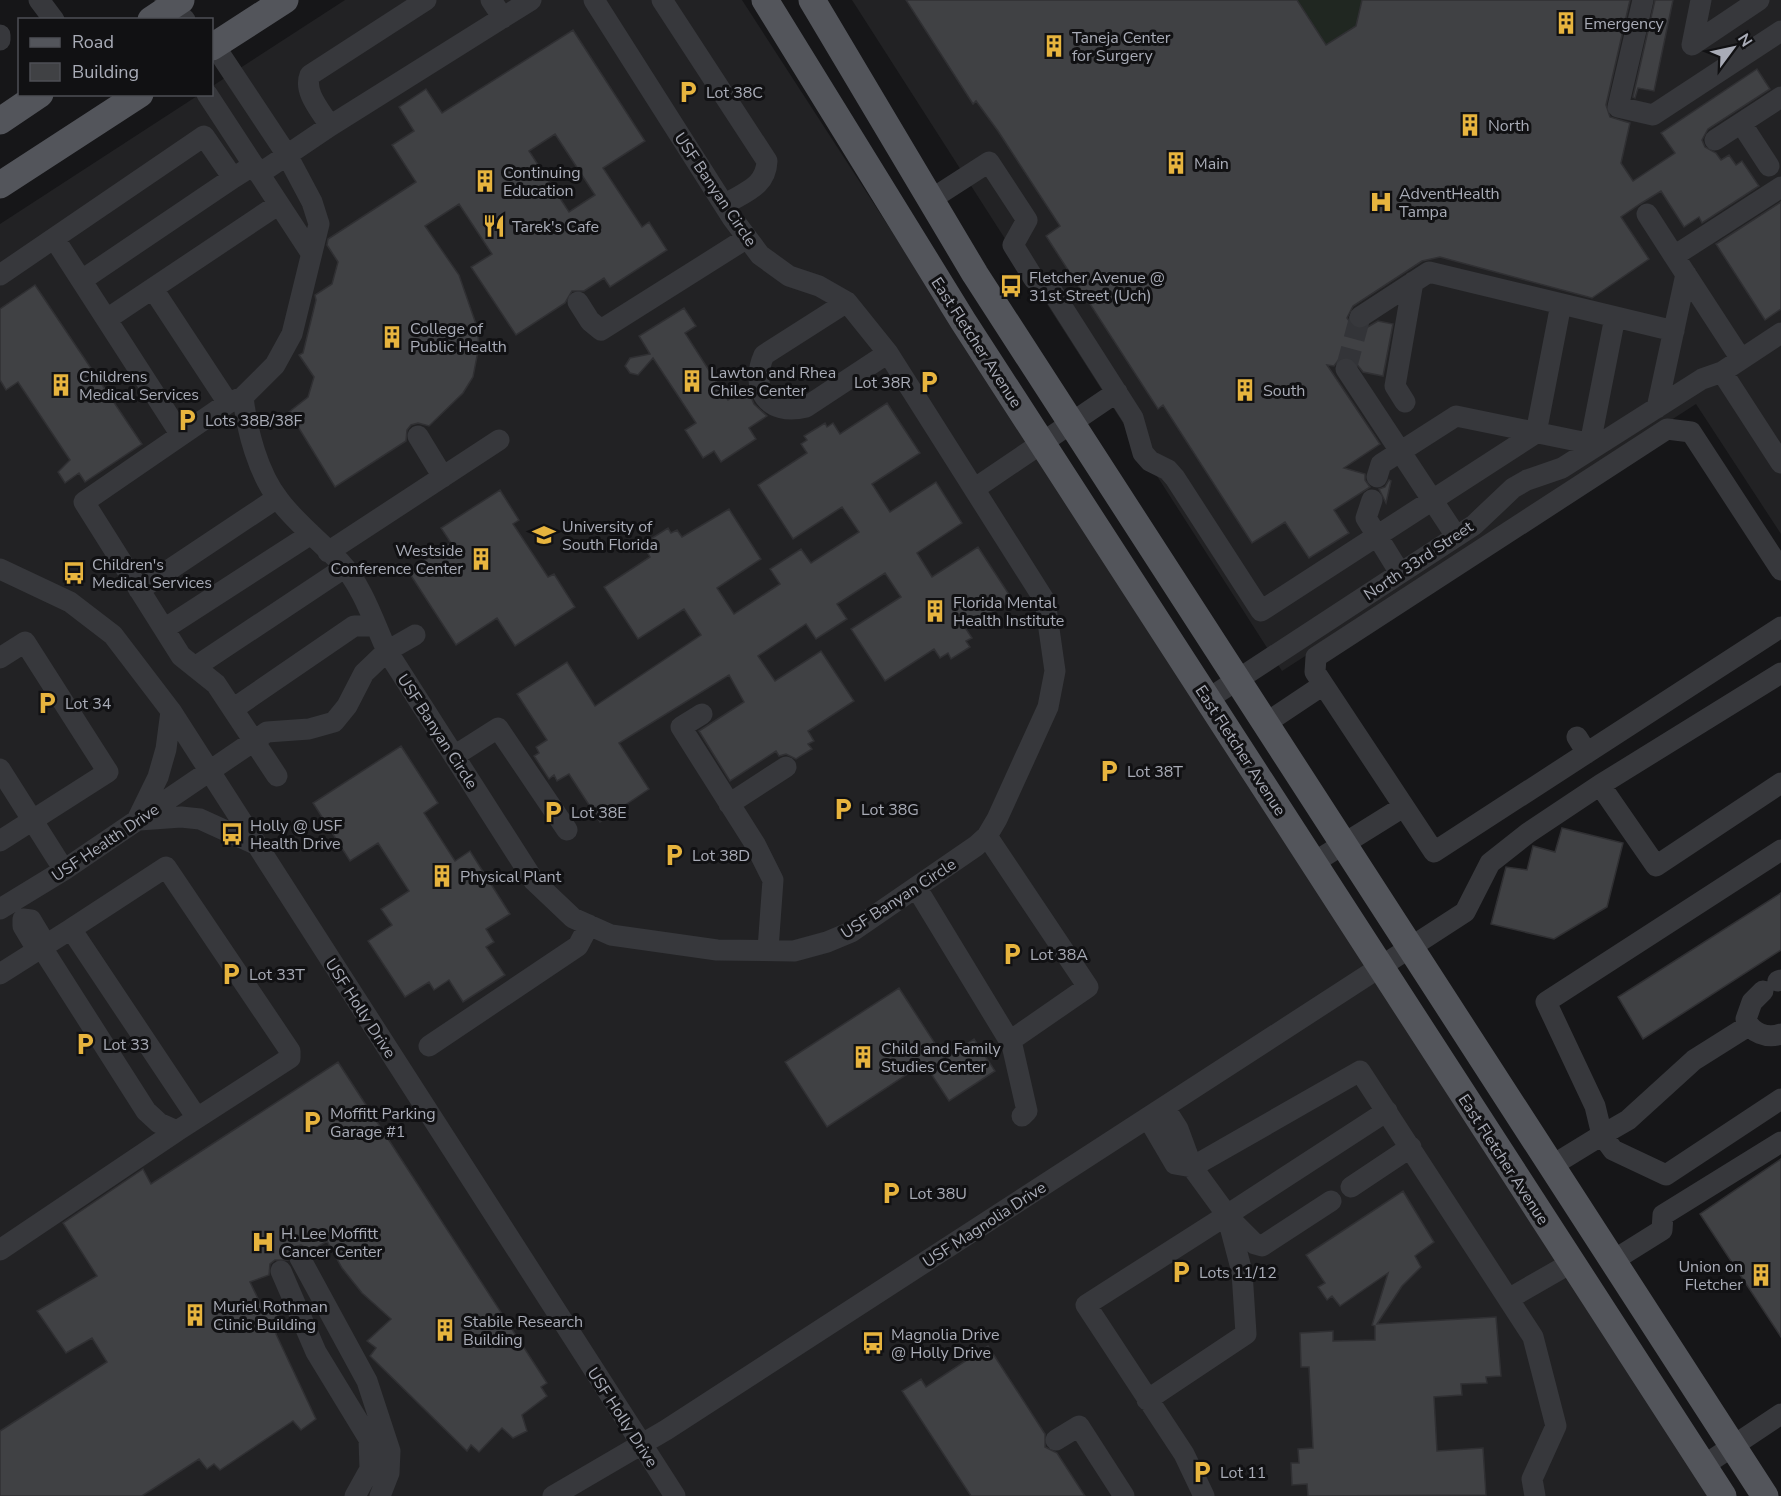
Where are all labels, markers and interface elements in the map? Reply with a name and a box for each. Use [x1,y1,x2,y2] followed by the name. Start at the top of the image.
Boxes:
[1553,10,1579,36] building icon: Emergency
[1584,13,1665,35] place label: Emergency
[18,18,213,96] legend
[1703,18,1763,78] north arrow
[1072,27,1171,67] place label: Taneja Center for Surgery
[1732,29,1757,51] text: N
[72,30,114,54] text: Road
[1041,33,1067,59] building icon: Taneja Center for Surgery
[72,60,139,84] text: Building
[675,79,701,105] parking icon: Lot 38C
[706,82,763,104] place label: Lot 38C
[1457,112,1483,138] building icon: North
[1488,115,1530,137] place label: North
[669,128,762,251] street label: USF Banyan Circle
[1163,150,1189,176] building icon: Main
[1194,153,1229,175] place label: Main
[503,162,581,202] place label: Continuing Education
[472,168,498,194] building icon: Continuing Education
[1399,183,1500,223] place label: AdventHealth Tampa
[1368,189,1394,215] hospital icon: AdventHealth Tampa
[481,213,507,239] restaurant icon: Tarek's Cafe
[512,216,599,238] place label: Tarek's Cafe
[1029,267,1165,307] place label: Fletcher Avenue @ 31st Street (Uch)
[926,273,1027,412] street label: East Fletcher Avenue
[998,273,1024,299] bus stop icon: Fletcher Avenue @ 31st Street (Uch)
[410,318,507,358] place label: College of Public Health
[379,324,405,350] building icon: College of Public Health
[710,362,836,402] place label: Lawton and Rhea Chiles Center
[79,366,199,406] place label: Childrens Medical Services
[679,368,705,394] building icon: Lawton and Rhea Chiles Center
[916,369,942,395] parking icon: Lot 38R
[48,372,74,398] building icon: Childrens Medical Services
[854,372,911,394] place label: Lot 38R
[1232,377,1258,403] building icon: South
[1263,380,1305,402] place label: South
[174,407,200,433] parking icon: Lots 38B/38F
[205,410,303,432] place label: Lots 38B/38F
[562,516,658,556] place label: University of South Florida
[1360,516,1478,606] street label: North 33rd Street
[531,522,557,548] school or university icon: University of South Florida
[331,540,463,580] place label: Westside Conference Center
[468,546,494,572] building icon: Westside Conference Center
[92,554,212,594] place label: Children's Medical Services
[61,560,87,586] bus stop icon: Children's Medical Services
[953,592,1064,632] place label: Florida Mental Health Institute
[922,598,948,624] building icon: Florida Mental Health Institute
[392,670,483,793] street label: USF Banyan Circle
[1190,681,1291,820] street label: East Fletcher Avenue
[34,690,60,716] parking icon: Lot 34
[65,693,112,715] place label: Lot 34
[1096,758,1122,784] parking icon: Lot 38T
[1127,761,1183,783] place label: Lot 38T
[830,796,856,822] parking icon: Lot 38G
[48,799,163,887] street label: USF Health Drive
[540,799,566,825] parking icon: Lot 38E
[861,799,919,821] place label: Lot 38G
[571,802,627,824] place label: Lot 38E
[250,815,342,855] place label: Holly @ USF Health Drive
[219,821,245,847] bus stop icon: Holly @ USF Health Drive
[661,842,687,868] parking icon: Lot 38D
[692,845,750,867] place label: Lot 38D
[837,853,960,944] street label: USF Banyan Circle
[429,863,455,889] building icon: Physical Plant
[460,866,562,888] place label: Physical Plant
[999,941,1025,967] parking icon: Lot 38A
[1030,944,1088,966] place label: Lot 38A
[320,954,401,1063] street label: USF Holly Drive
[218,961,244,987] parking icon: Lot 33T
[249,964,305,986] place label: Lot 33T
[72,1031,98,1057] parking icon: Lot 33
[103,1034,149,1056] place label: Lot 33
[881,1038,1002,1078] place label: Child and Family Studies Center
[850,1044,876,1070] building icon: Child and Family Studies Center
[1453,1090,1554,1229] street label: East Fletcher Avenue
[330,1103,436,1143] place label: Moffitt Parking Garage #1
[299,1109,325,1135] parking icon: Moffitt Parking Garage #1
[919,1177,1050,1273] street label: USF Magnolia Drive
[878,1180,904,1206] parking icon: Lot 38U
[909,1183,967,1205] place label: Lot 38U
[281,1223,383,1263] place label: H. Lee Moffitt Cancer Center
[250,1229,276,1255] hospital icon: H. Lee Moffitt Cancer Center
[1678,1256,1743,1296] place label: Union on Fletcher
[1168,1259,1194,1285] parking icon: Lots 11/12
[1199,1262,1277,1284] place label: Lots 11/12
[1748,1262,1774,1288] building icon: Union on Fletcher
[213,1296,328,1336] place label: Muriel Rothman Clinic Building
[182,1302,208,1328] building icon: Muriel Rothman Clinic Building
[463,1311,583,1351] place label: Stabile Research Building
[432,1317,458,1343] building icon: Stabile Research Building
[891,1324,1000,1364] place label: Magnolia Drive @ Holly Drive
[860,1330,886,1356] bus stop icon: Magnolia Drive @ Holly Drive
[582,1363,663,1472] street label: USF Holly Drive
[1189,1459,1215,1485] parking icon: Lot 11
[1220,1462,1266,1484] place label: Lot 11

